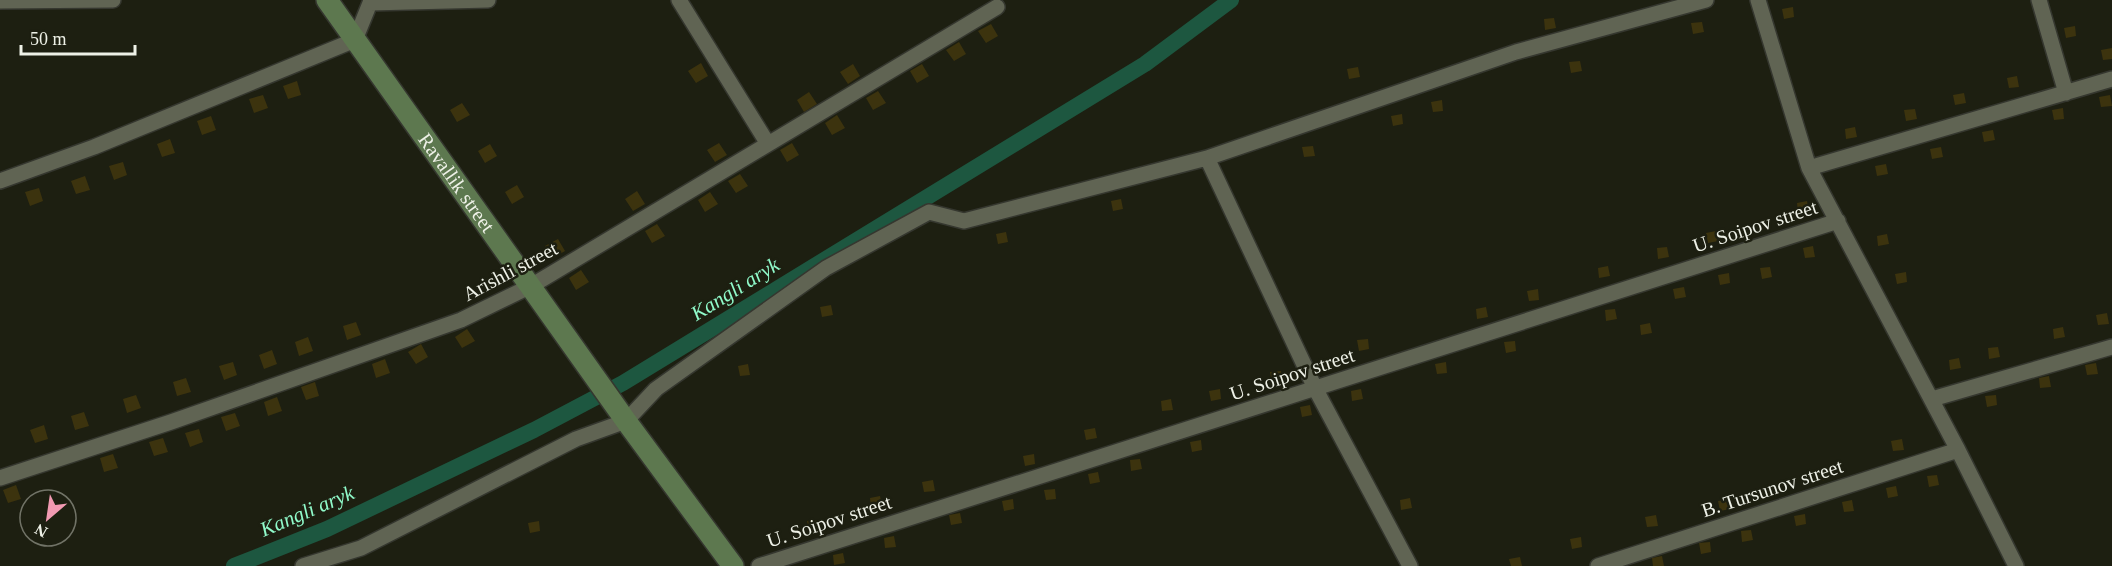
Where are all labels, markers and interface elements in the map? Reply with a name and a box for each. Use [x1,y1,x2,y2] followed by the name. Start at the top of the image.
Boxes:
[21,18,135,56] scale bar
[30,29,67,49] text: 50 m
[414,129,500,237] street label: Ravallik street
[1690,195,1821,257] street label: U. Soipov street
[459,237,561,305] street label: Arishli street
[685,252,784,326] water label: Kangli aryk
[1227,343,1358,405] street label: U. Soipov street
[1699,455,1846,521] street label: B. Tursunov street
[255,480,358,542] water label: Kangli aryk
[18,488,78,548] north arrow
[764,490,895,552] street label: U. Soipov street
[31,520,50,541] text: N

